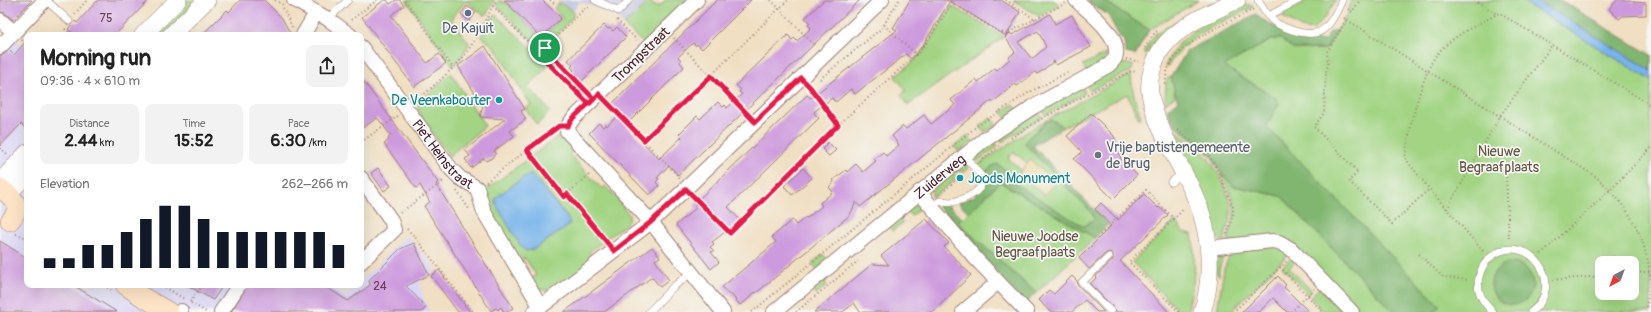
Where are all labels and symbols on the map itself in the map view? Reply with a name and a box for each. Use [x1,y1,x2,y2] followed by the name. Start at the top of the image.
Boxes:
[463,8,473,18] marker: De Kajuit
[100,11,112,26] house number: 75
[442,20,494,37] place label: De Kajuit
[609,23,674,87] street label: Trompstraat
[528,31,562,65] pin
[391,92,491,109] place label: De Veenkabouter
[494,95,504,105] marker: De Veenkabouter
[409,116,477,192] street label: Piet Heinstraat
[1106,139,1250,172] place label: Vrije baptistengemeente de Brug
[1459,143,1540,176] park label: Nieuwe Begraafplaats
[910,150,969,202] street label: Zuiderweg
[1093,150,1103,160] marker: Vrije baptistengemeente de Brug
[968,170,1071,187] place label: Joods Monument
[955,173,965,183] marker: Joods Monument
[991,228,1079,261] park label: Nieuwe Joodse Begraafplaats
[1595,256,1639,300] north arrow
[373,279,387,294] house number: 24

